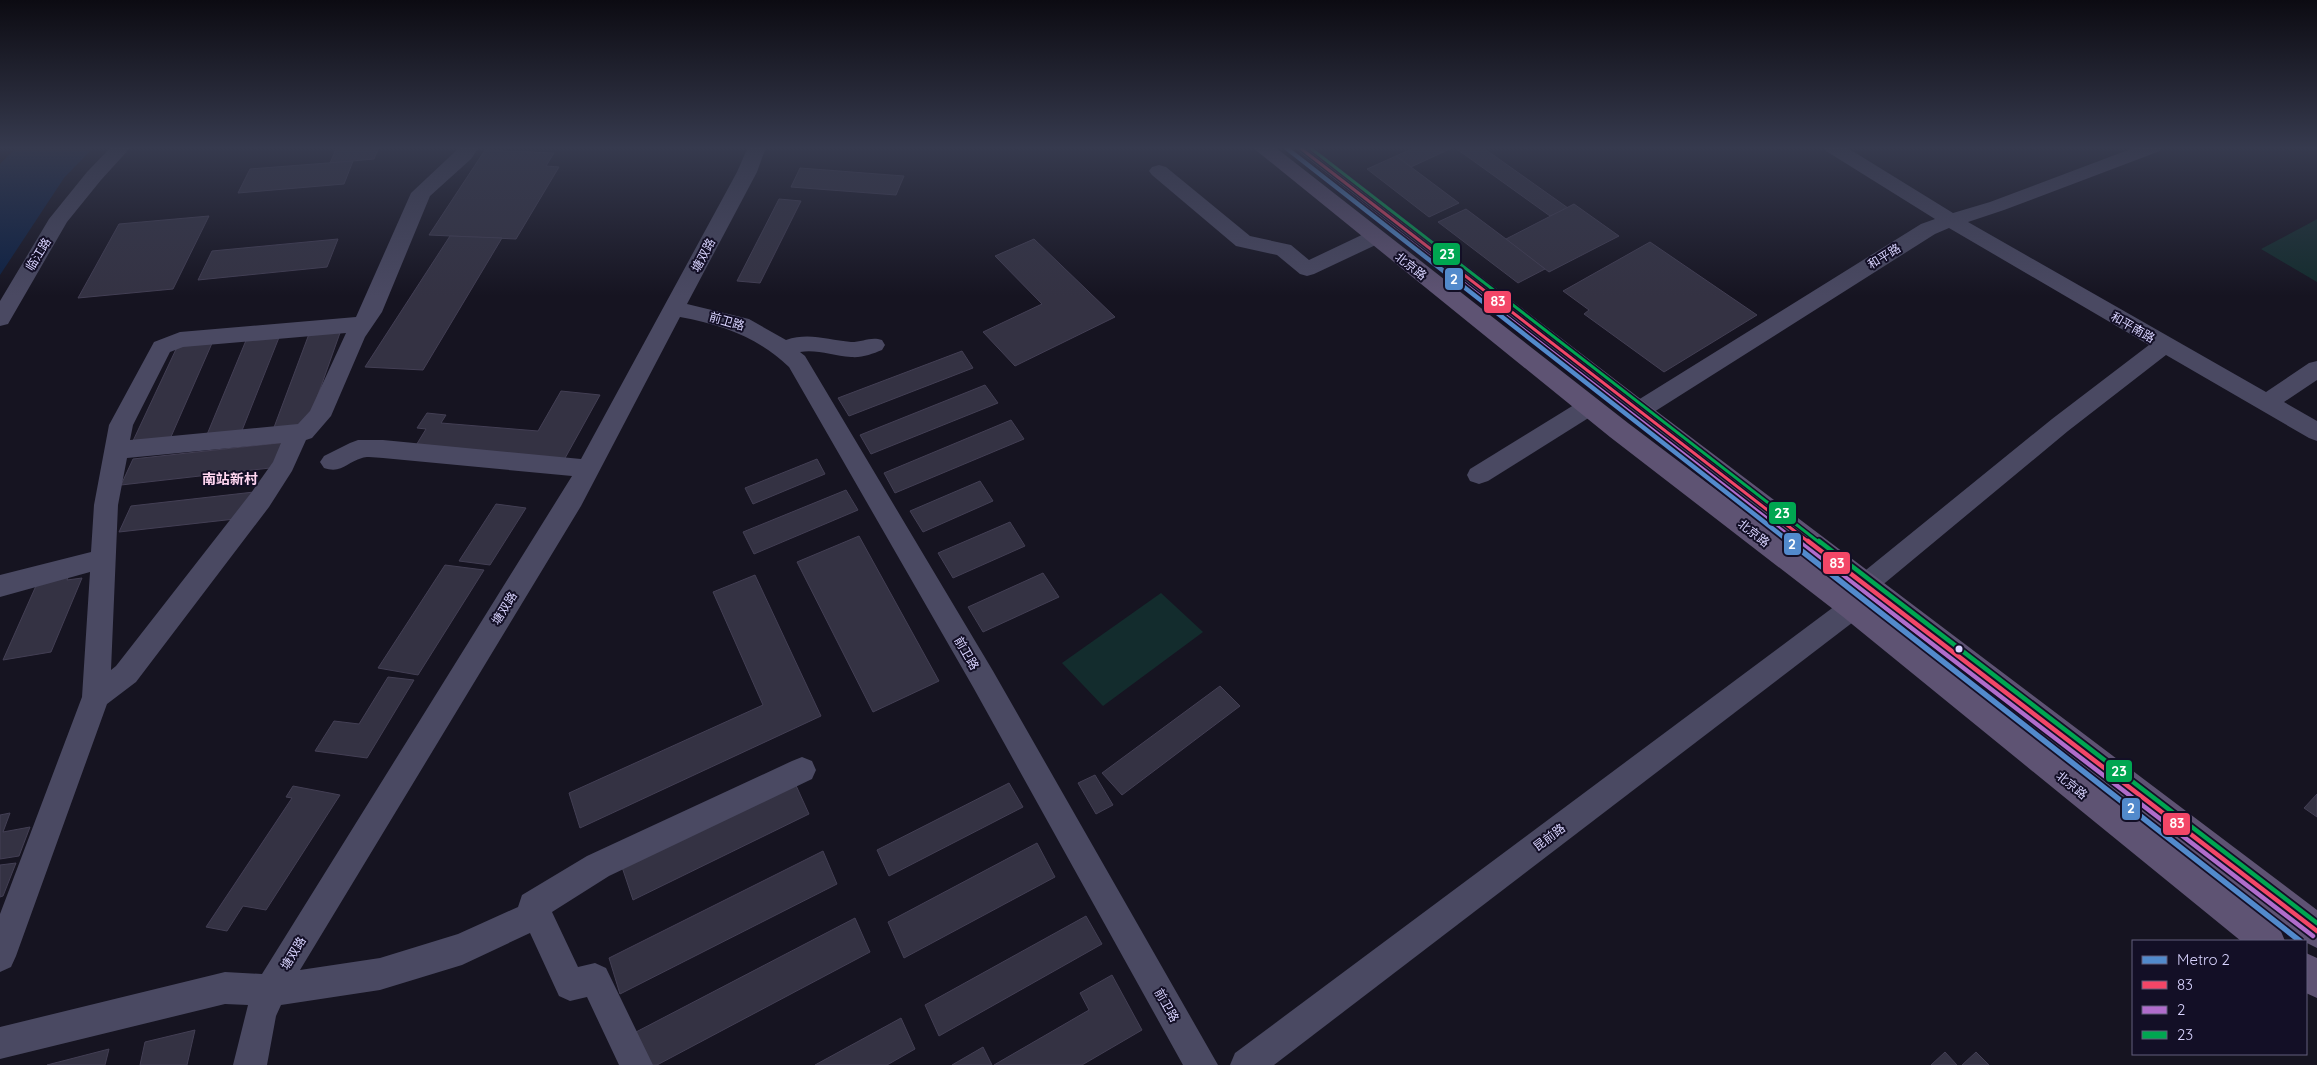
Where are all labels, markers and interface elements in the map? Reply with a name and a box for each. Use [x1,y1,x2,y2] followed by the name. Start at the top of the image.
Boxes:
[22,235,54,273] street label: 临江路
[688,236,718,274] street label: 塘双路
[1865,240,1903,272] street label: 和平路
[1432,242,1461,266] line badge: 23
[1439,245,1455,263] text: 23
[1392,249,1430,283] street label: 北京路
[1444,267,1464,291] line badge: 2
[1450,270,1458,288] text: 2
[1483,290,1512,314] line badge: 83
[1490,292,1506,310] text: 83
[708,309,746,333] street label: 前卫路
[2108,309,2158,345] street label: 和平南路
[202,470,258,488] district label: 南站新村
[1768,501,1797,525] line badge: 23
[1774,504,1790,522] text: 23
[1735,516,1773,550] street label: 北京路
[1783,532,1802,556] line badge: 2
[1788,535,1796,553] text: 2
[1822,551,1851,575] line badge: 83
[1829,554,1845,572] text: 83
[488,589,520,627] street label: 塘双路
[952,634,982,672] street label: 前卫路
[1954,644,1964,654] unlabelled marker
[2105,759,2133,783] line badge: 23
[2111,762,2127,780] text: 23
[2053,768,2091,802] street label: 北京路
[2121,797,2141,821] line badge: 2
[2127,799,2135,817] text: 2
[2162,812,2191,836] line badge: 83
[2169,814,2185,832] text: 83
[1530,820,1568,854] street label: 昆前路
[277,934,309,972] street label: 塘双路
[2132,940,2307,1055] legend
[2177,950,2230,969] text: Metro 2
[2177,975,2193,994] text: 83
[1152,986,1182,1024] street label: 前卫路
[2177,1000,2185,1019] text: 2
[2177,1025,2193,1044] text: 23

